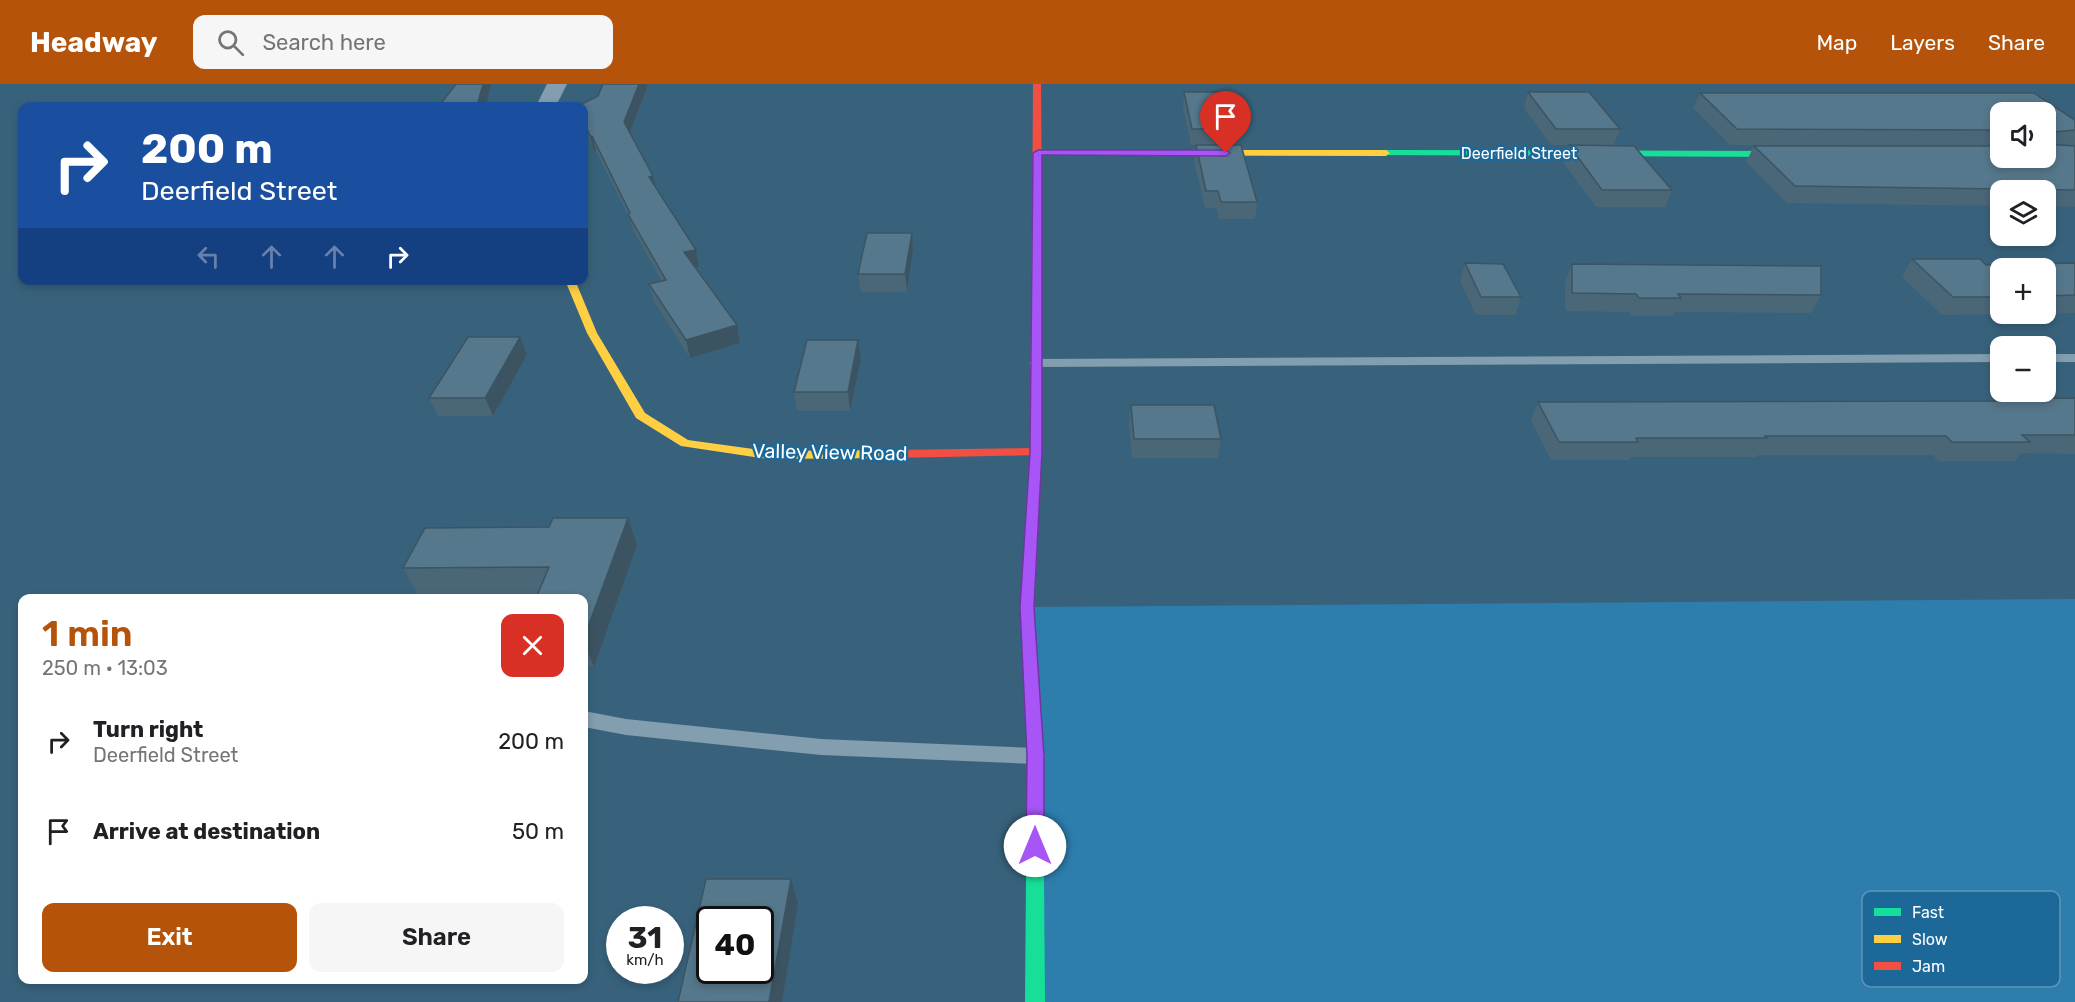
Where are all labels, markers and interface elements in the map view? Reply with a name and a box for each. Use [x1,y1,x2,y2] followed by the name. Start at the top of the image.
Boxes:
[193,15,613,69] search box
[30,26,157,59] text: Headway
[214,26,247,59] icon: search
[262,29,386,56] text: Search here
[1816,30,1857,55] text: Map
[1890,30,1955,55] text: Layers
[1988,30,2045,55] text: Share
[1200,91,1251,153] pin
[1209,100,1242,133] icon: arrive
[1990,102,2056,402] map controls
[1990,102,2056,168] button: sound
[141,124,273,174] text: 200 m
[42,126,120,204] icon: right
[1461,144,1577,163] street label: Deerfield Street
[141,175,337,207] text: Deerfield Street
[1990,180,2056,246] button: layers
[192,240,225,273] icon: left
[255,240,288,273] icon: ahead
[318,240,351,273] icon: ahead
[381,240,414,273] icon: right
[1990,258,2056,324] button: +
[1990,336,2056,402] button: −
[752,439,908,465] street label: Valley View Road
[42,612,133,655] text: 1 min
[501,614,564,677] button: close
[42,656,168,680] text: 250 m · 13:03
[93,716,203,743] text: Turn right
[42,725,75,758] icon: right
[498,728,564,755] text: 200 m
[93,743,238,767] text: Deerfield Street
[1003,814,1067,878] position arrow
[42,815,75,848] icon: arrive
[93,818,320,845] text: Arrive at destination
[512,818,564,845] text: 50 m
[1862,891,2060,987] legend
[42,903,297,972] button: Exit
[309,903,564,972] button: Share
[1912,903,1944,922] text: Fast
[696,906,774,984] speed limit sign: 40
[628,920,662,956] text: 31
[1912,930,1948,949] text: Slow
[626,951,664,969] text: km/h
[1912,957,1945,976] text: Jam

